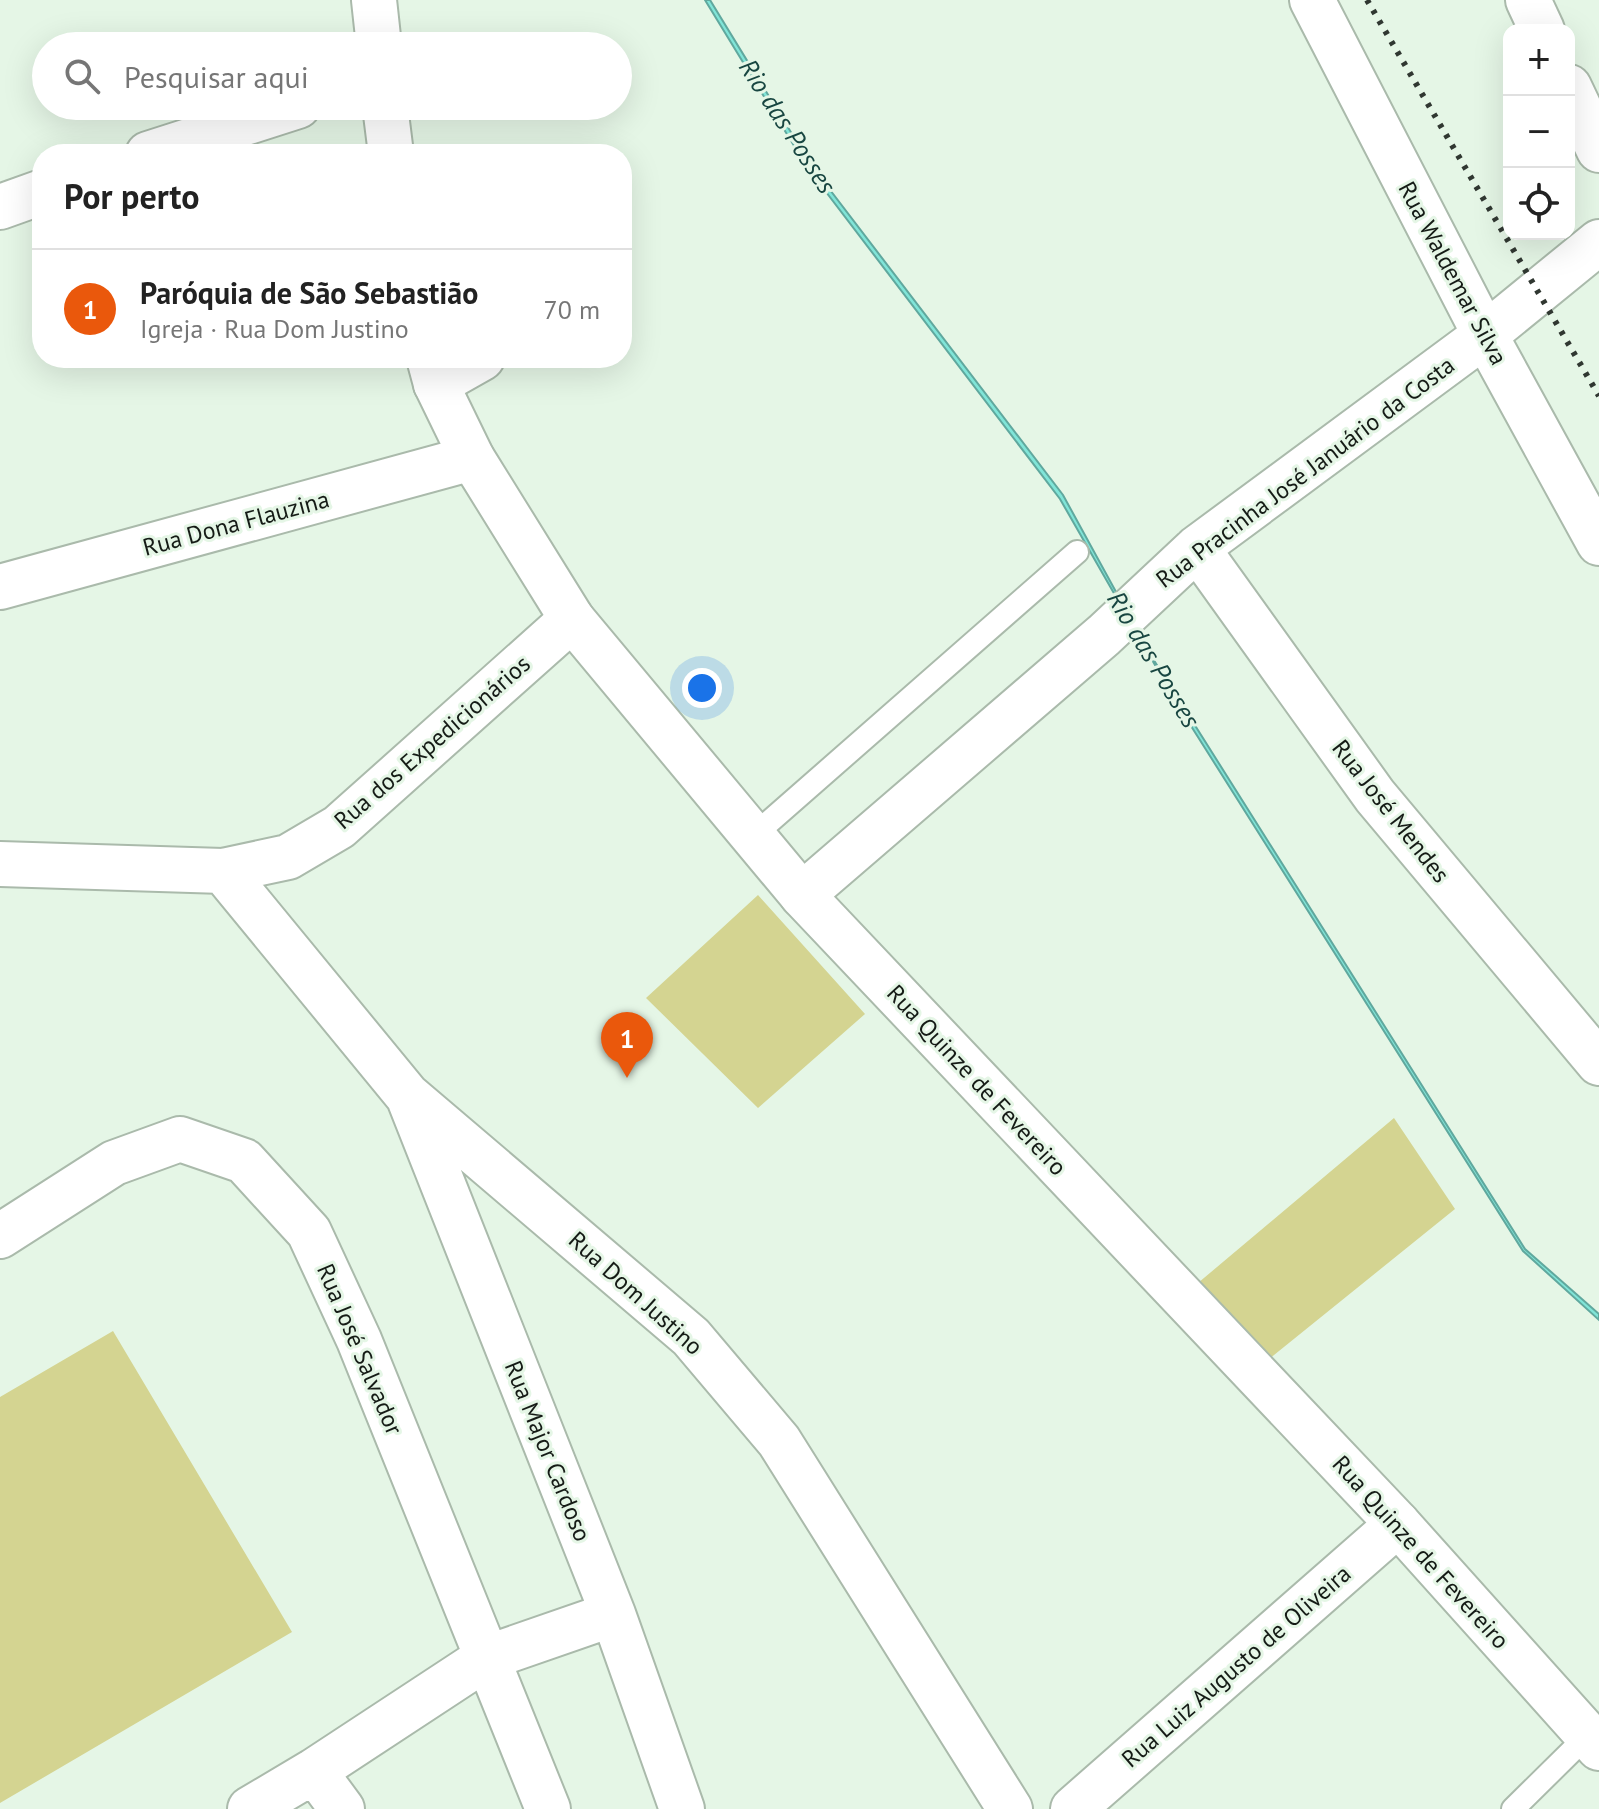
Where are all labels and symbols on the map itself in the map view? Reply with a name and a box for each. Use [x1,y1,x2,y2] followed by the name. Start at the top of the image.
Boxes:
[732,52,844,200] water label: Rio das Posses
[1392,176,1514,370] street label: Rua Waldemar Silva
[1149,349,1461,595] street label: Rua Pracinha José Januário da Costa
[139,483,333,563] street label: Rua Dona Flauzina
[1100,584,1208,734] water label: Rio das Posses
[327,648,537,836] street label: Rua dos Expedicionários
[682,668,722,708] your location
[1325,733,1457,889] street label: Rua José Mendes
[880,978,1074,1182] street label: Rua Quinze de Fevereiro
[601,1012,653,1078] pin: 1
[562,1224,710,1362] street label: Rua Dom Justino
[310,1259,410,1439] street label: Rua José Salvador
[498,1356,598,1546] street label: Rua Major Cardoso
[1326,1449,1516,1655] street label: Rua Quinze de Fevereiro
[1115,1558,1357,1774] street label: Rua Luiz Augusto de Oliveira

